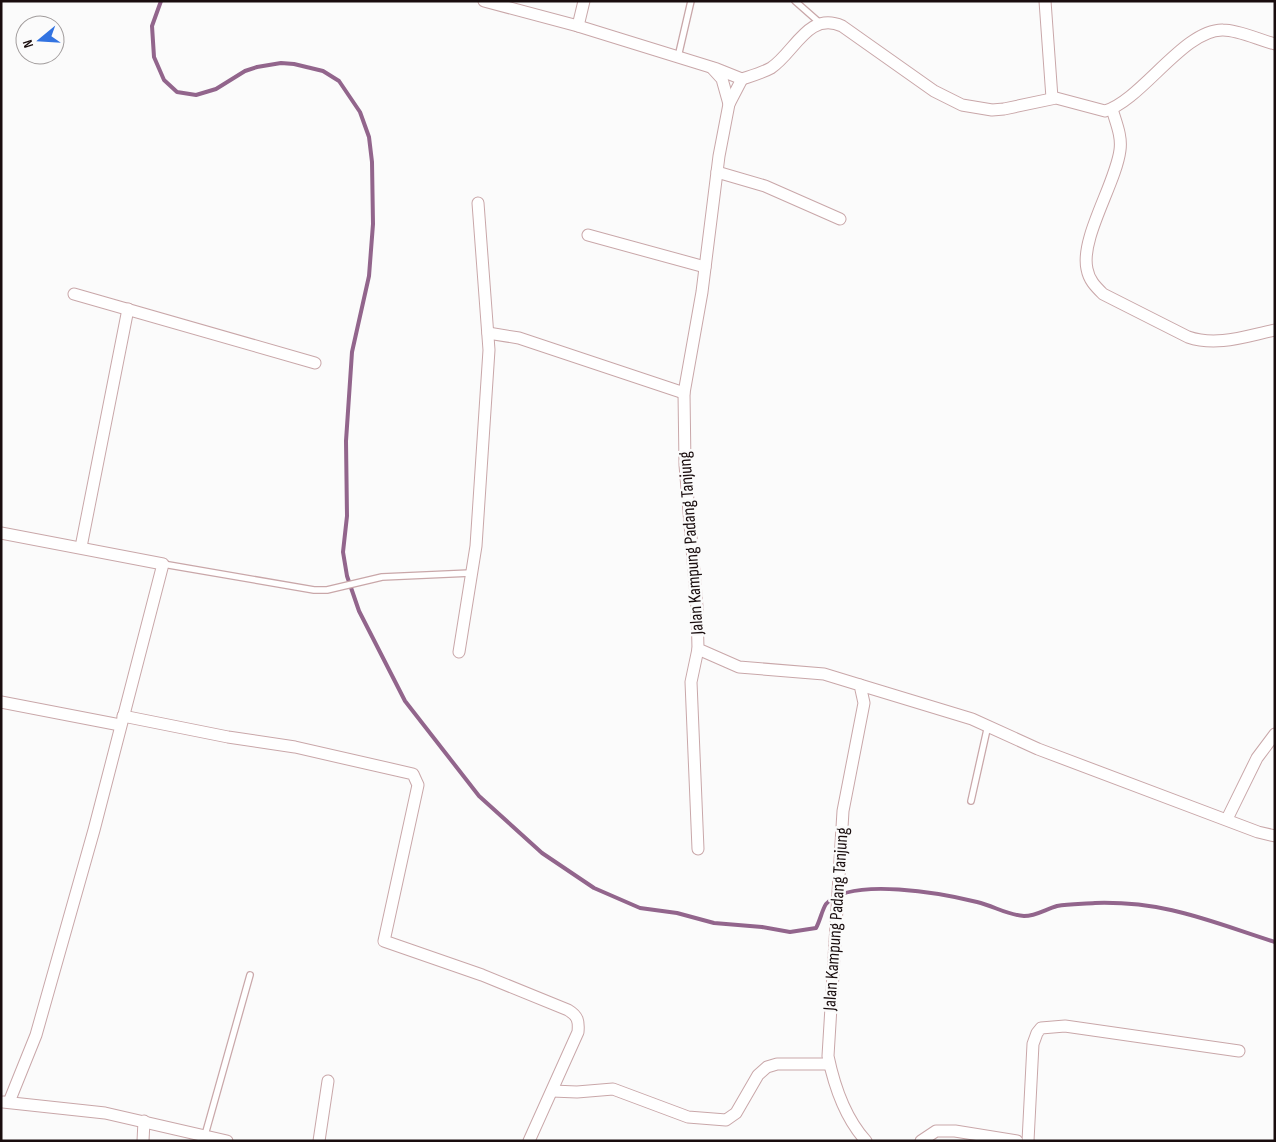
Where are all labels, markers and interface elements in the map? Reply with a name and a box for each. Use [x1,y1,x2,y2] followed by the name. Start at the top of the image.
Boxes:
[15,15,65,65] north arrow
[19,38,37,50] text: N
[674,451,708,636] street label: Jalan Kampung Padang Tanjung
[819,827,853,1012] street label: Jalan Kampung Padang Tanjung

